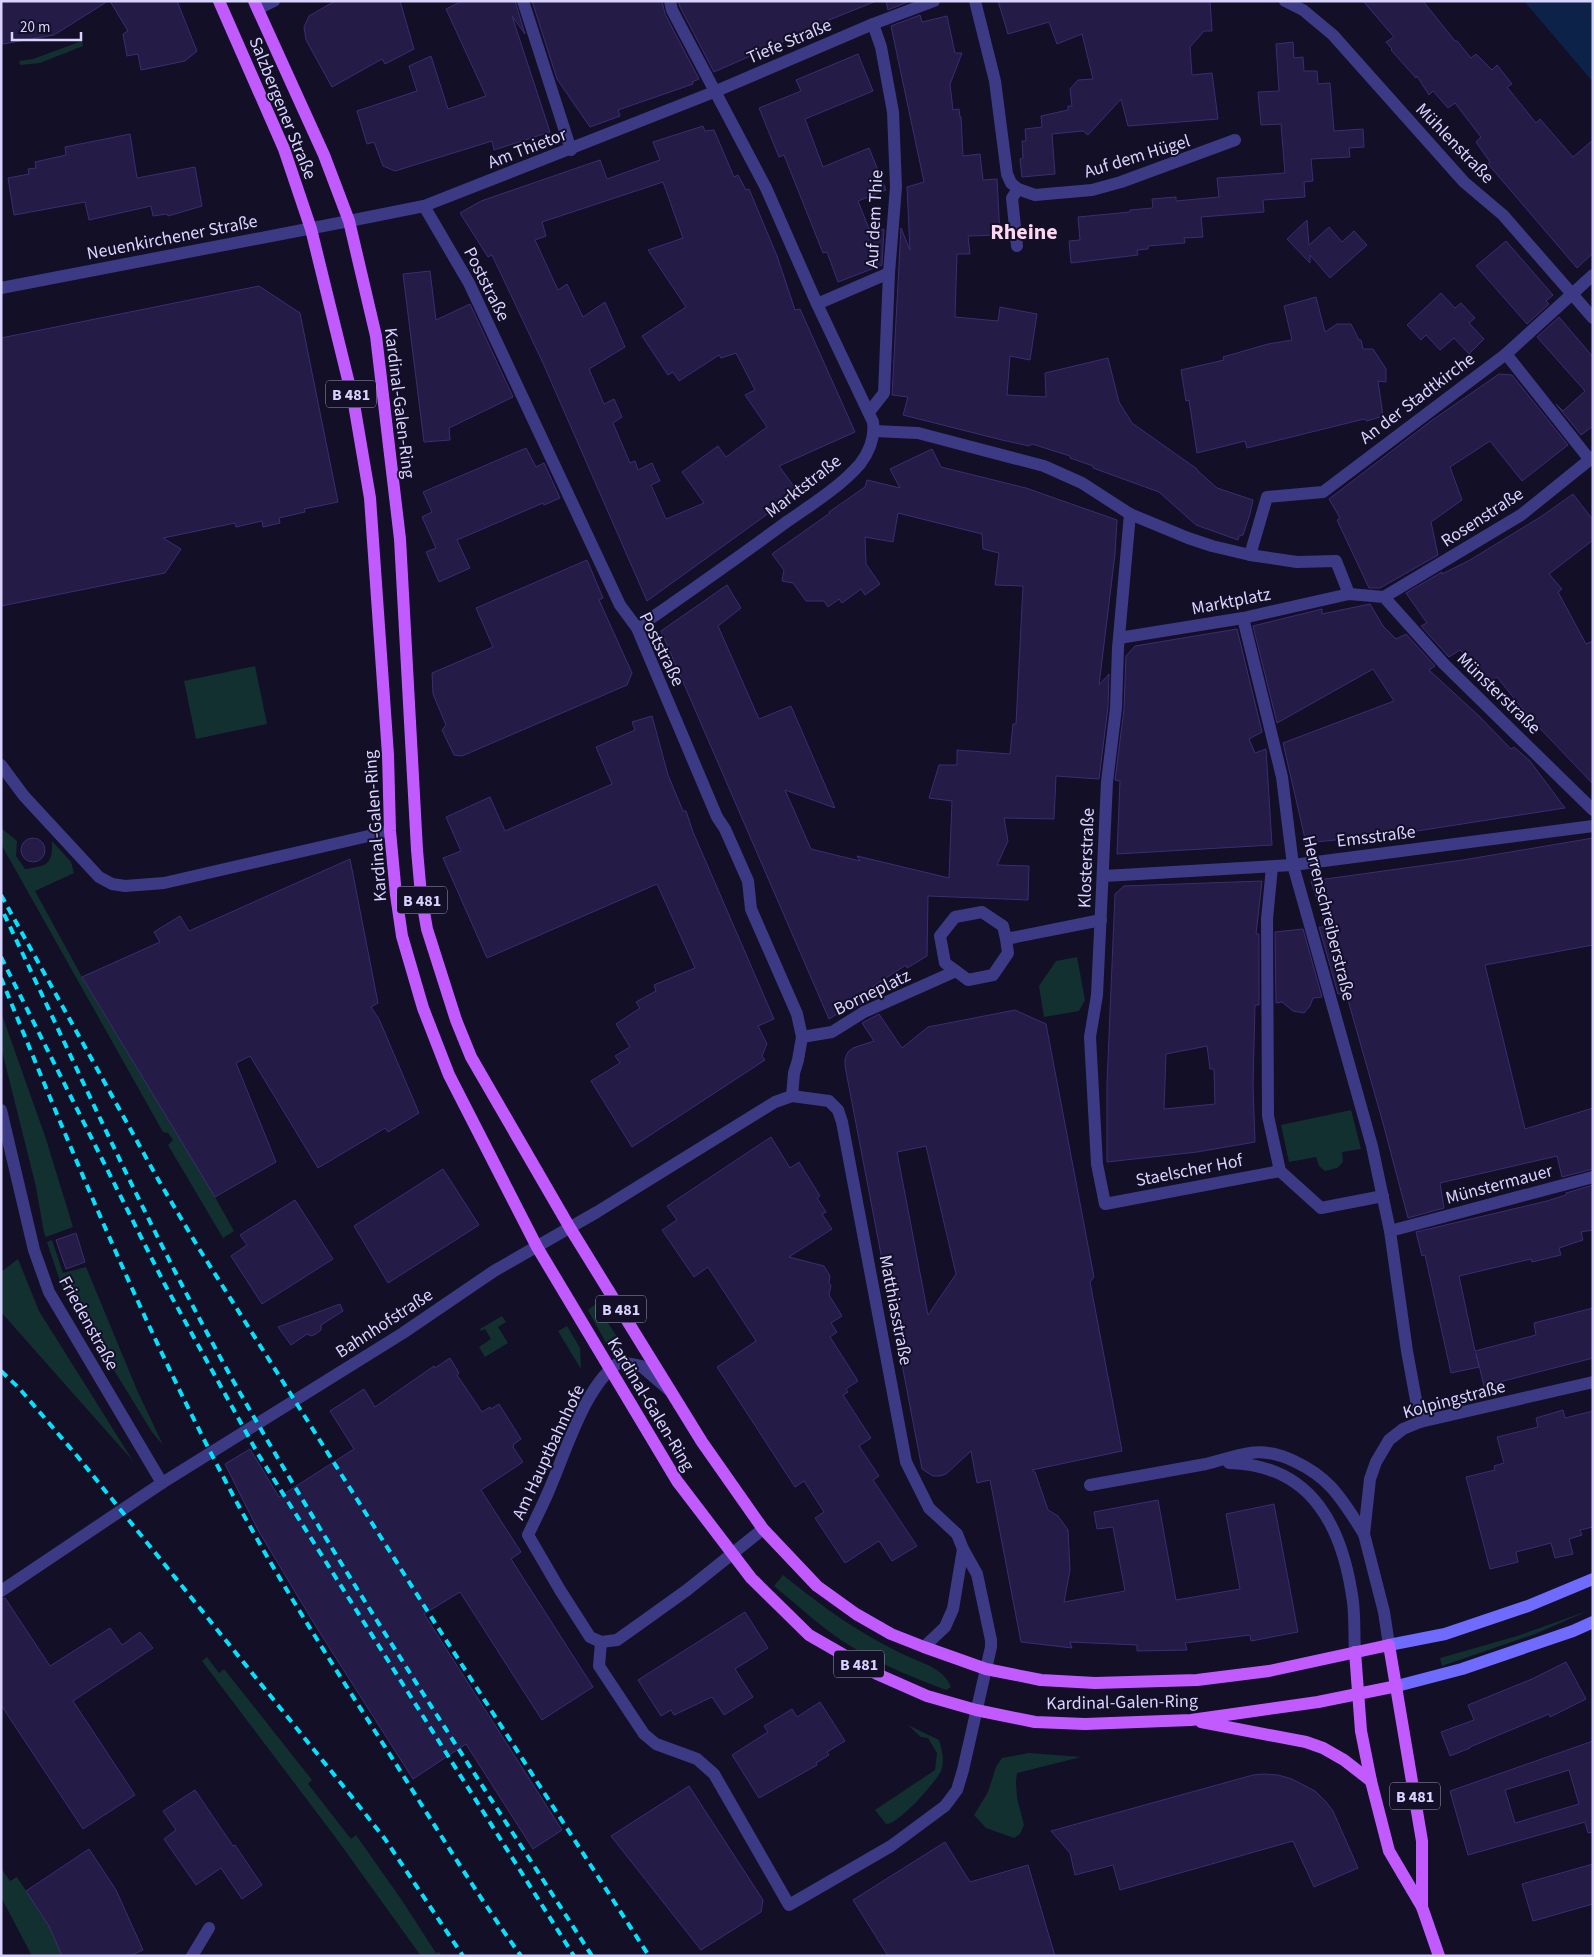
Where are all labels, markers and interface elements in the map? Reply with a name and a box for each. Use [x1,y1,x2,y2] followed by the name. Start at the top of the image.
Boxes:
[12,10,81,42] scale bar
[743,12,836,71] street label: Tiefe Straße
[20,17,50,38] text: 20 m
[243,33,323,183] street label: Salzbergener Straße
[1410,97,1500,189] street label: Mühlenstraße
[484,122,571,175] street label: Am Thietor
[1081,128,1193,184] street label: Auf dem Hügel
[859,169,890,269] street label: Auf dem Thie
[85,209,260,266] street label: Neuenkirchener Straße
[990,216,1058,248] district label: Rheine
[457,243,516,326] street label: Poststraße
[378,326,421,480] street label: Kardinal-Galen-Ring
[1355,347,1480,450] street label: An der Stadtkirche
[326,380,376,408] road number: B 481
[760,449,847,524] street label: Marktstraße
[1436,481,1528,553] street label: Rosenstraße
[1189,582,1273,621] street label: Marktplatz
[633,608,690,691] street label: Poststraße
[1451,647,1546,740] street label: Münsterstraße
[358,749,393,903] street label: Kardinal-Galen-Ring
[1072,807,1101,909] street label: Klosterstraße
[1335,819,1417,854] street label: Emsstraße
[1296,833,1361,1003] street label: Herrenschreiberstraße
[397,886,447,914] road number: B 481
[830,963,915,1022] street label: Borneplatz
[1133,1148,1245,1193] street label: Staelscher Hof
[1443,1158,1556,1211] street label: Münstermauer
[873,1253,918,1368] street label: Matthiasstraße
[52,1272,125,1375] street label: Friedenstraße
[331,1283,438,1364] street label: Bahnhofstraße
[596,1296,646,1322] road number: B 481
[601,1333,700,1476] street label: Kardinal-Galen-Ring
[1400,1374,1508,1425] street label: Kolpingstraße
[506,1380,591,1524] street label: Am Hauptbahnhofe
[834,1650,884,1678] road number: B 481
[1046,1689,1198,1716] street label: Kardinal-Galen-Ring
[1390,1782,1440,1810] road number: B 481

